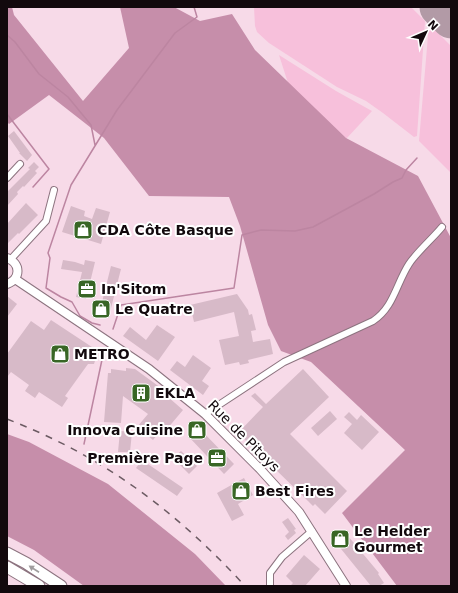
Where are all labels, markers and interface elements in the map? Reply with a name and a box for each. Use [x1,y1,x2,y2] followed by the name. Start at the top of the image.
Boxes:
[406,12,446,52] north arrow
[425,18,441,33] text: N
[72,219,94,241] shop icon: CDA Côte Basque
[97,222,234,238] place label: CDA Côte Basque
[76,278,98,300] office icon: In'Sitom
[101,281,166,297] place label: In'Sitom
[90,298,112,320] shop icon: Le Quatre
[115,301,193,317] place label: Le Quatre
[49,343,71,365] shop icon: METRO
[74,346,130,362] place label: METRO
[130,382,152,404] building icon: EKLA
[155,385,195,401] place label: EKLA
[205,397,283,475] street label: Rue de Pitoys
[186,419,208,441] shop icon: Innova Cuisine
[67,422,183,438] place label: Innova Cuisine
[206,447,228,469] office icon: Première Page
[87,450,203,466] place label: Première Page
[230,480,252,502] shop icon: Best Fires
[255,483,334,499] place label: Best Fires
[354,523,430,555] place label: Le Helder Gourmet
[329,528,351,550] shop icon: Le Helder Gourmet
[29,565,39,573] one-way arrow

